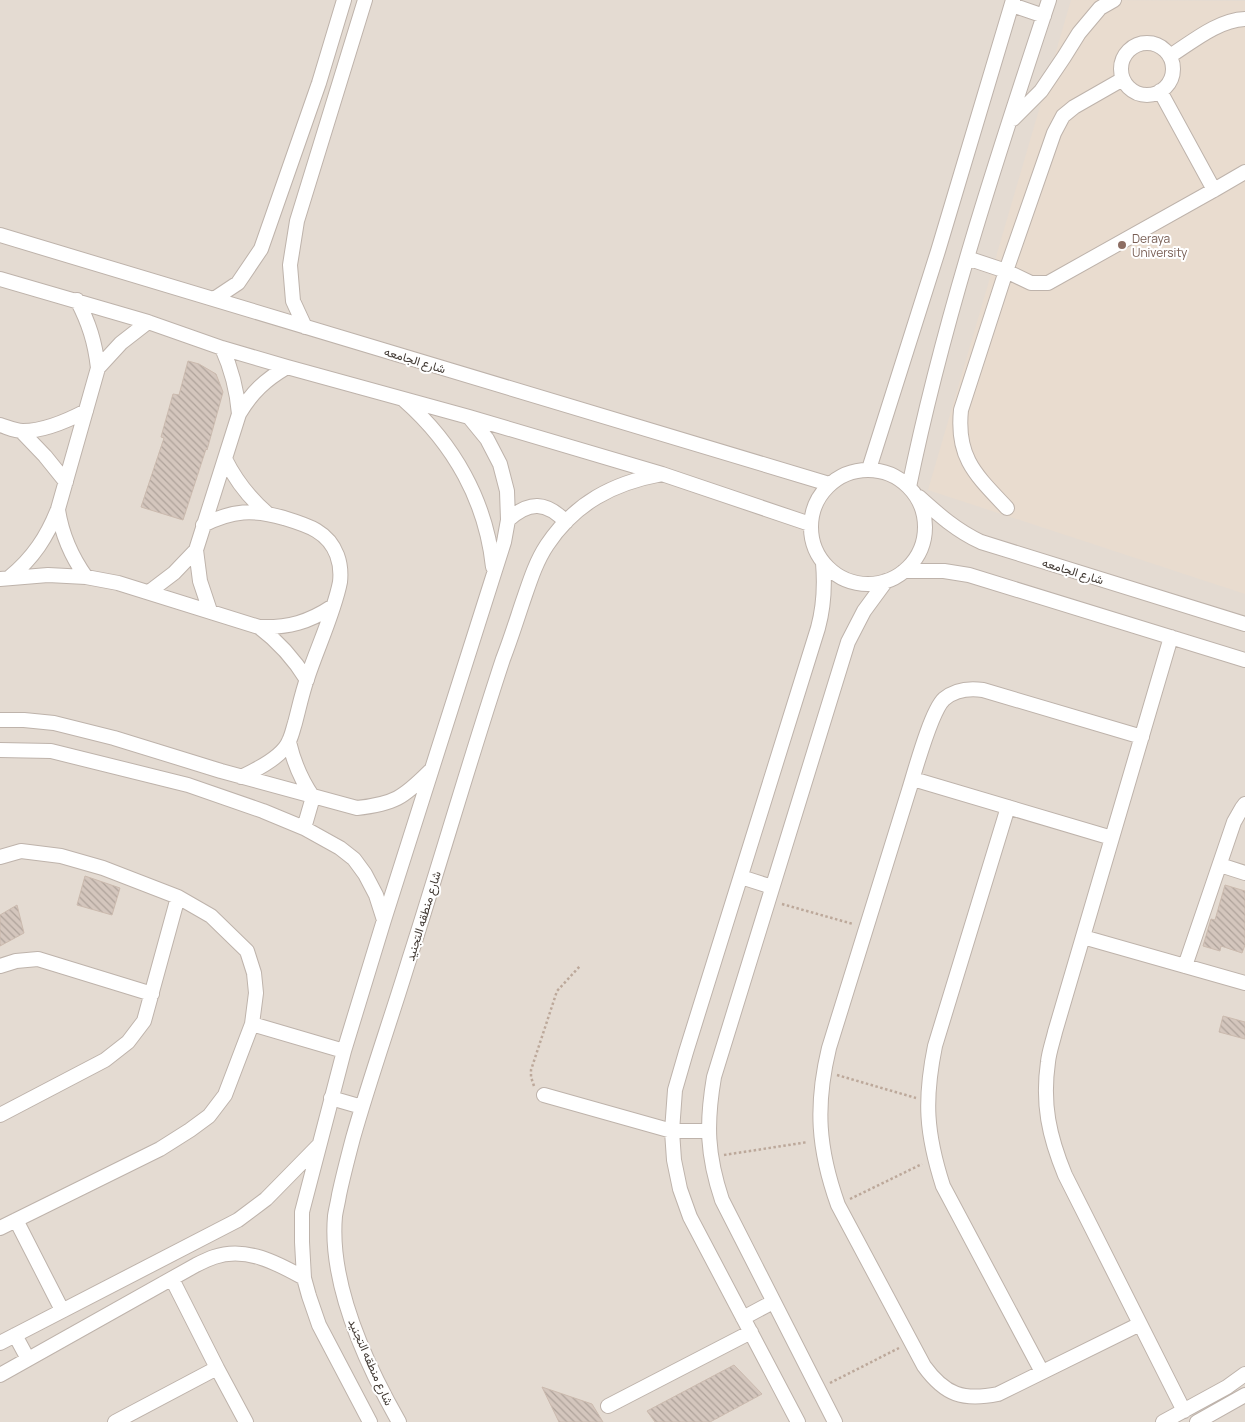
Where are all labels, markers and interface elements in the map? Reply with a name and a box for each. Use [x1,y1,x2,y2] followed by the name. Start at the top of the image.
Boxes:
[1132,230,1188,261] place label: Deraya University
[1116,239,1128,251] marker: Deraya University
[382,343,448,378] street label: شارع الجامعه
[1040,554,1106,589] street label: شارع الجامعه
[401,869,446,963] street label: شارع منطقه التجنيد
[343,1316,398,1408] street label: شارع منطقه التجنيد

